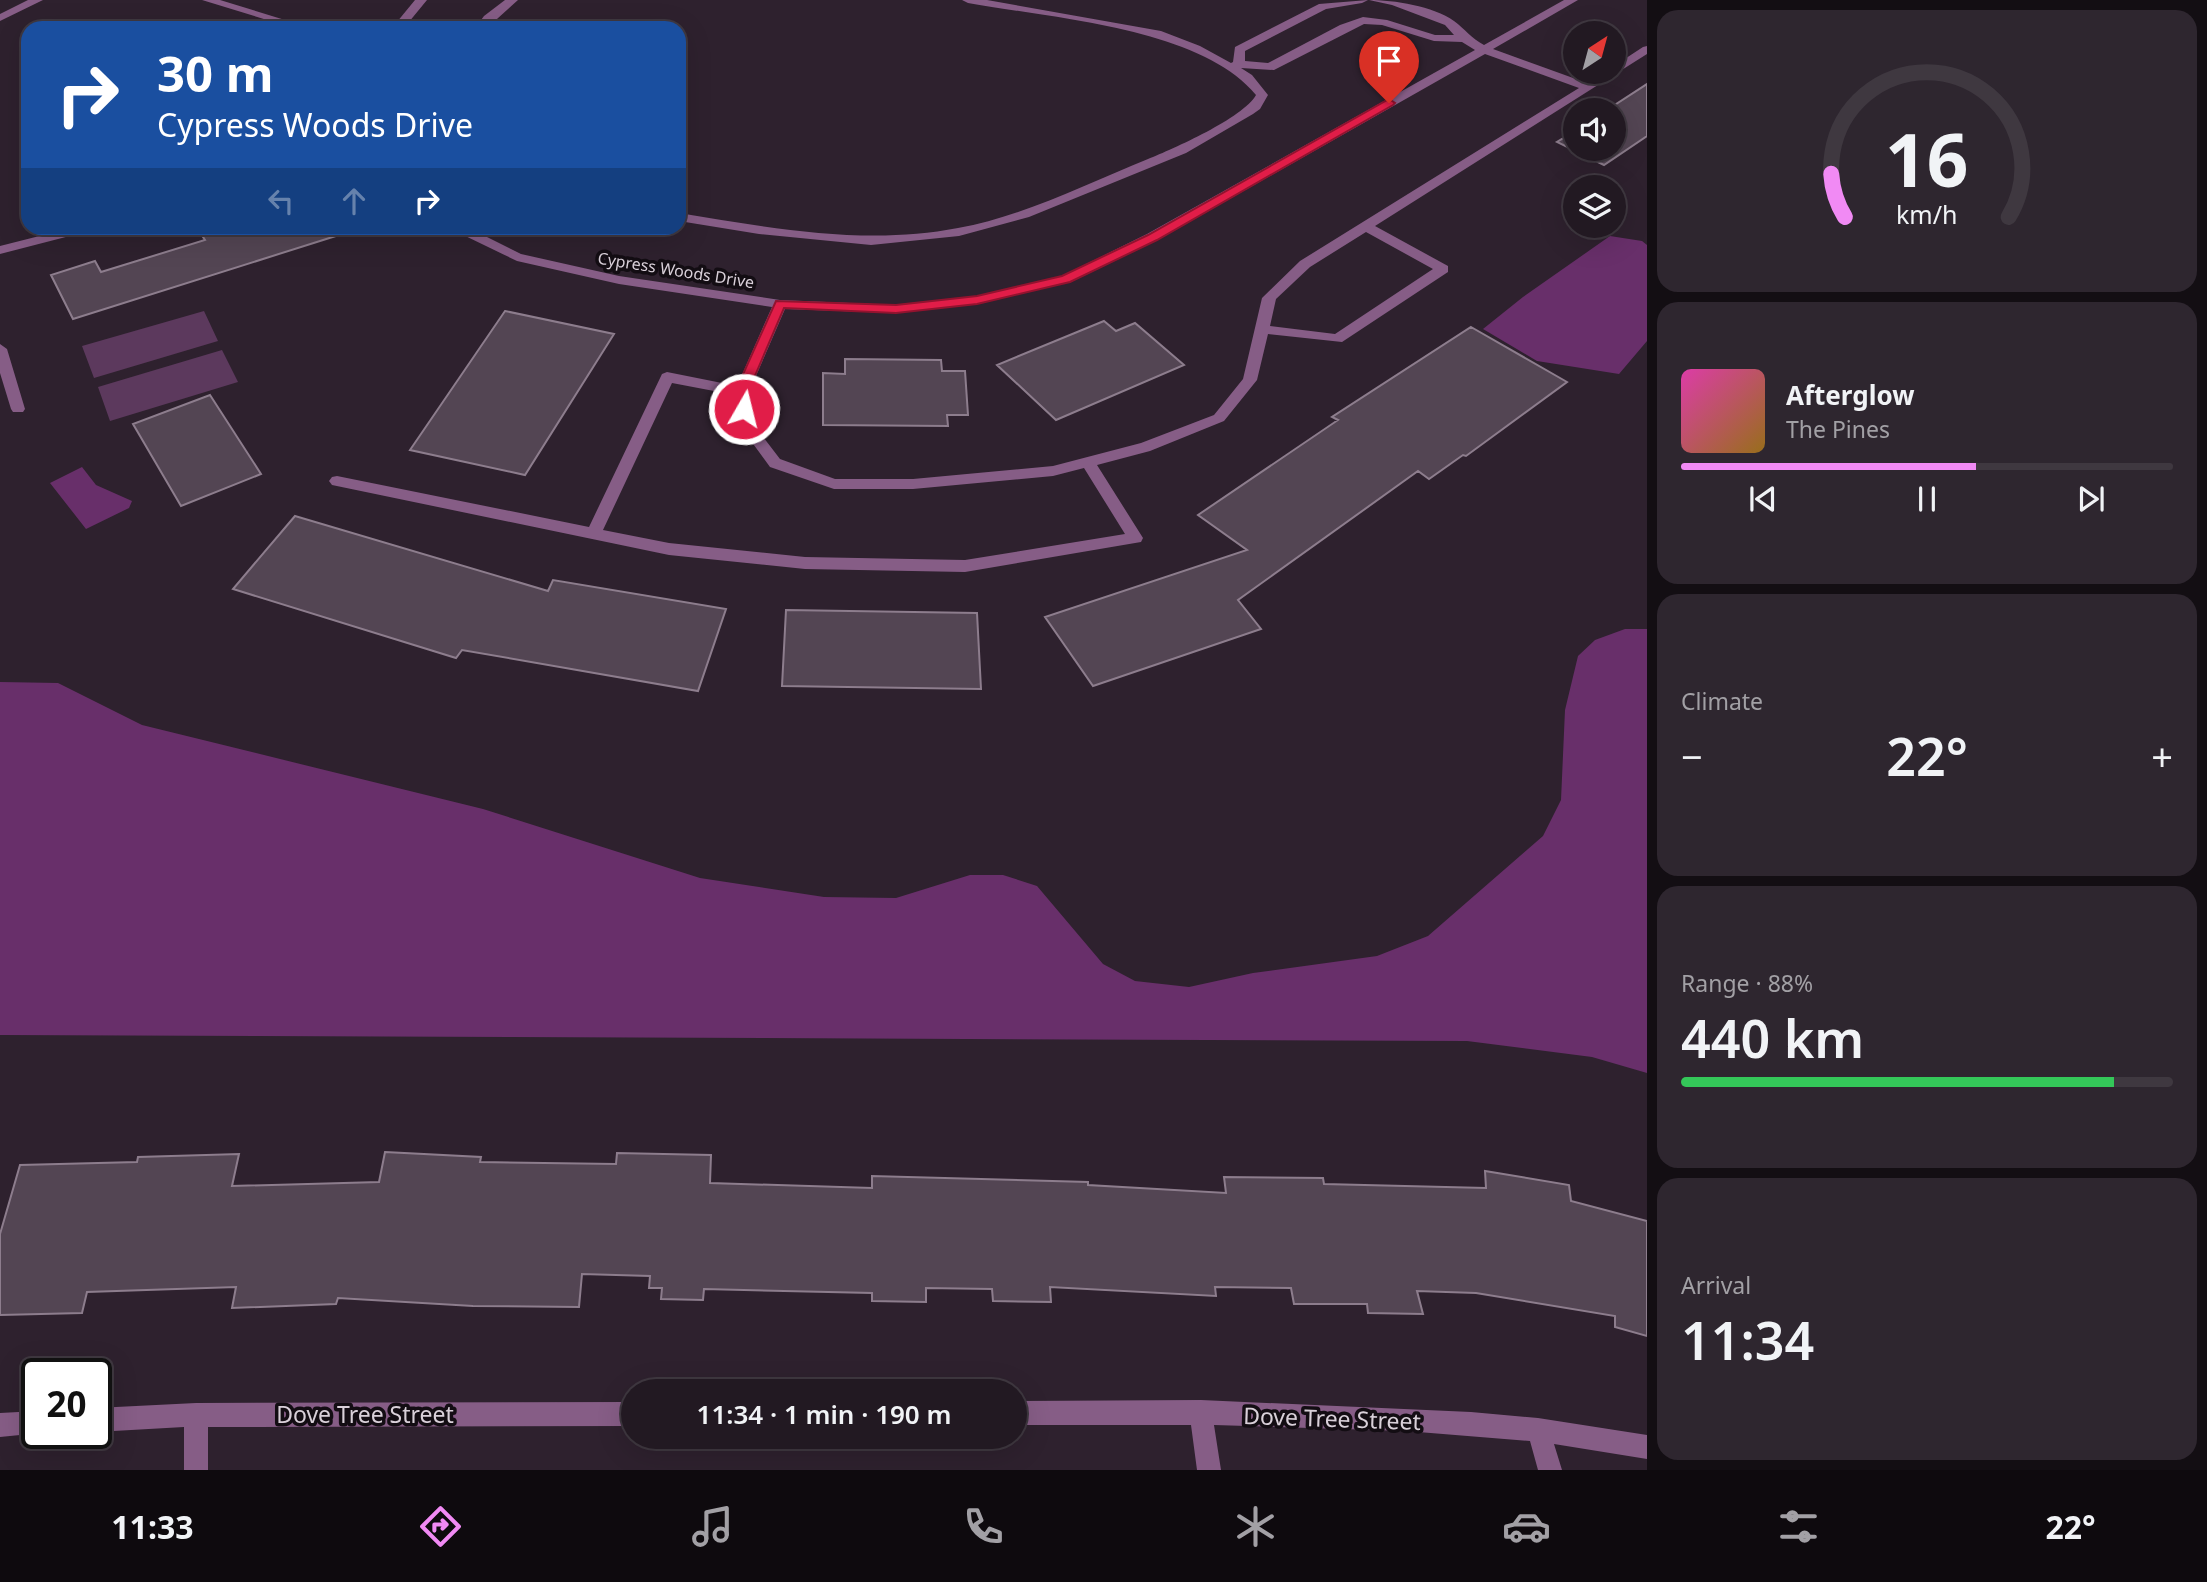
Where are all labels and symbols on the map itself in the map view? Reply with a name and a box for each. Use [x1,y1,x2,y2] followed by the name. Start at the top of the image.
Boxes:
[1563,21,1626,84] north arrow
[1359,31,1419,103] pin
[596,247,756,293] street label: Cypress Woods Drive
[707,372,781,446] position arrow
[21,1358,112,1449] speed limit sign: 20
[276,1398,454,1430] street label: Dove Tree Street
[1243,1399,1421,1437] street label: Dove Tree Street

